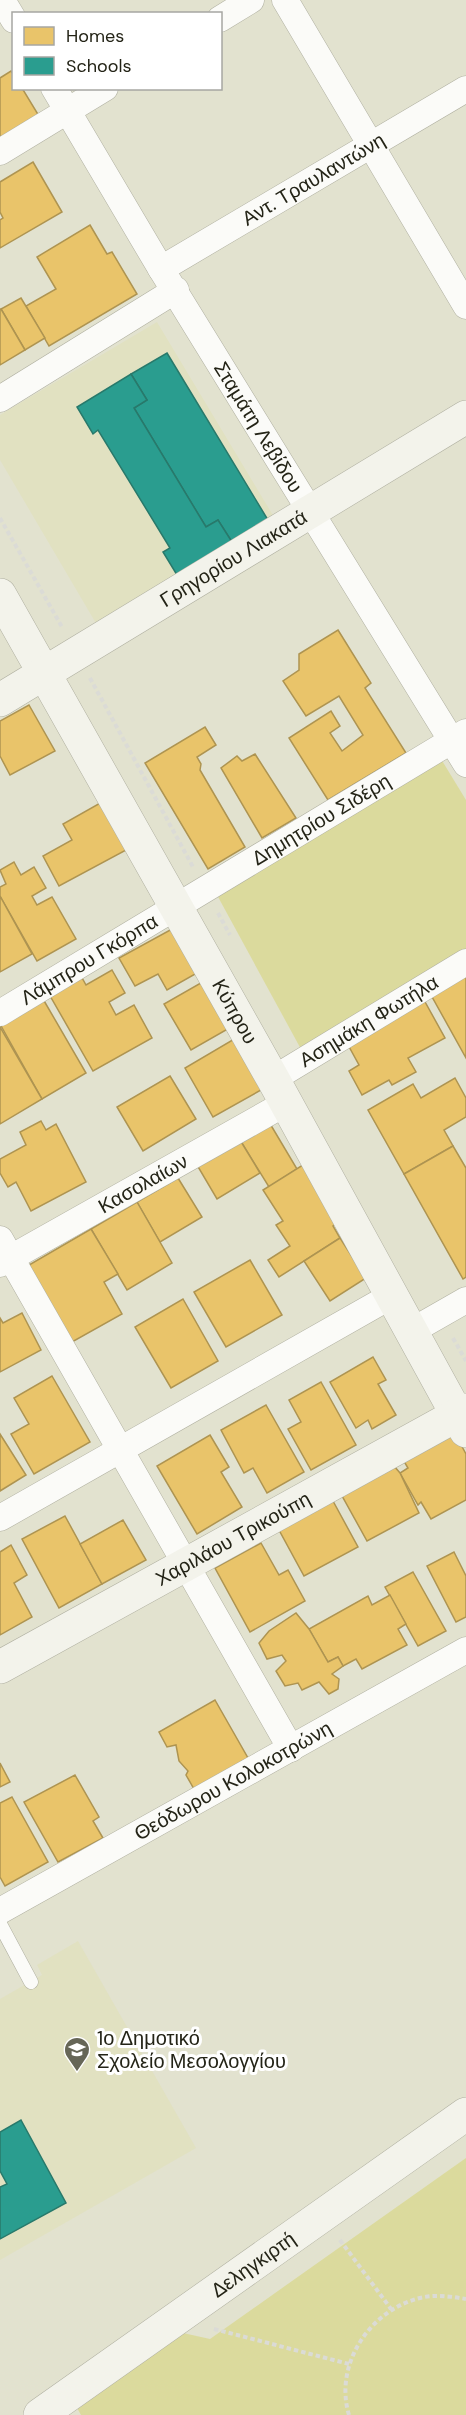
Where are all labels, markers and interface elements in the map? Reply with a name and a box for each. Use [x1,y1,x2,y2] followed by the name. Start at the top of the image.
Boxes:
[12,12,222,90] legend
[66,24,124,48] text: Homes
[66,54,131,78] text: Schools
[237,127,390,231] street label: Αντ. Τραυλαντώνη
[208,357,309,498] street label: Σταμάτη Λεβίδου
[155,504,312,613] street label: Γρηγορίου Λιακατά
[247,768,395,871] street label: Δημητρίου Σιδέρη
[16,908,163,1011] street label: Λάμπρου Γκόρπα
[294,969,443,1073] street label: Ασημάκη Φωτήλα
[206,974,264,1048] street label: Κύπρου
[93,1148,192,1219] street label: Κασολαίων
[151,1485,315,1592] street label: Χαριλάου Τρικούπη
[130,1715,336,1846] street label: Θεόδωρου Κολοκοτρώνη
[97,2025,286,2074] place label: 1ο Δημοτικό Σχολείο Μεσολογγίου
[62,2035,92,2073] school or university icon: 1ο Δημοτικό Σχολείο Μεσολογγίου
[206,2225,301,2303] street label: Δεληγκιρτή

